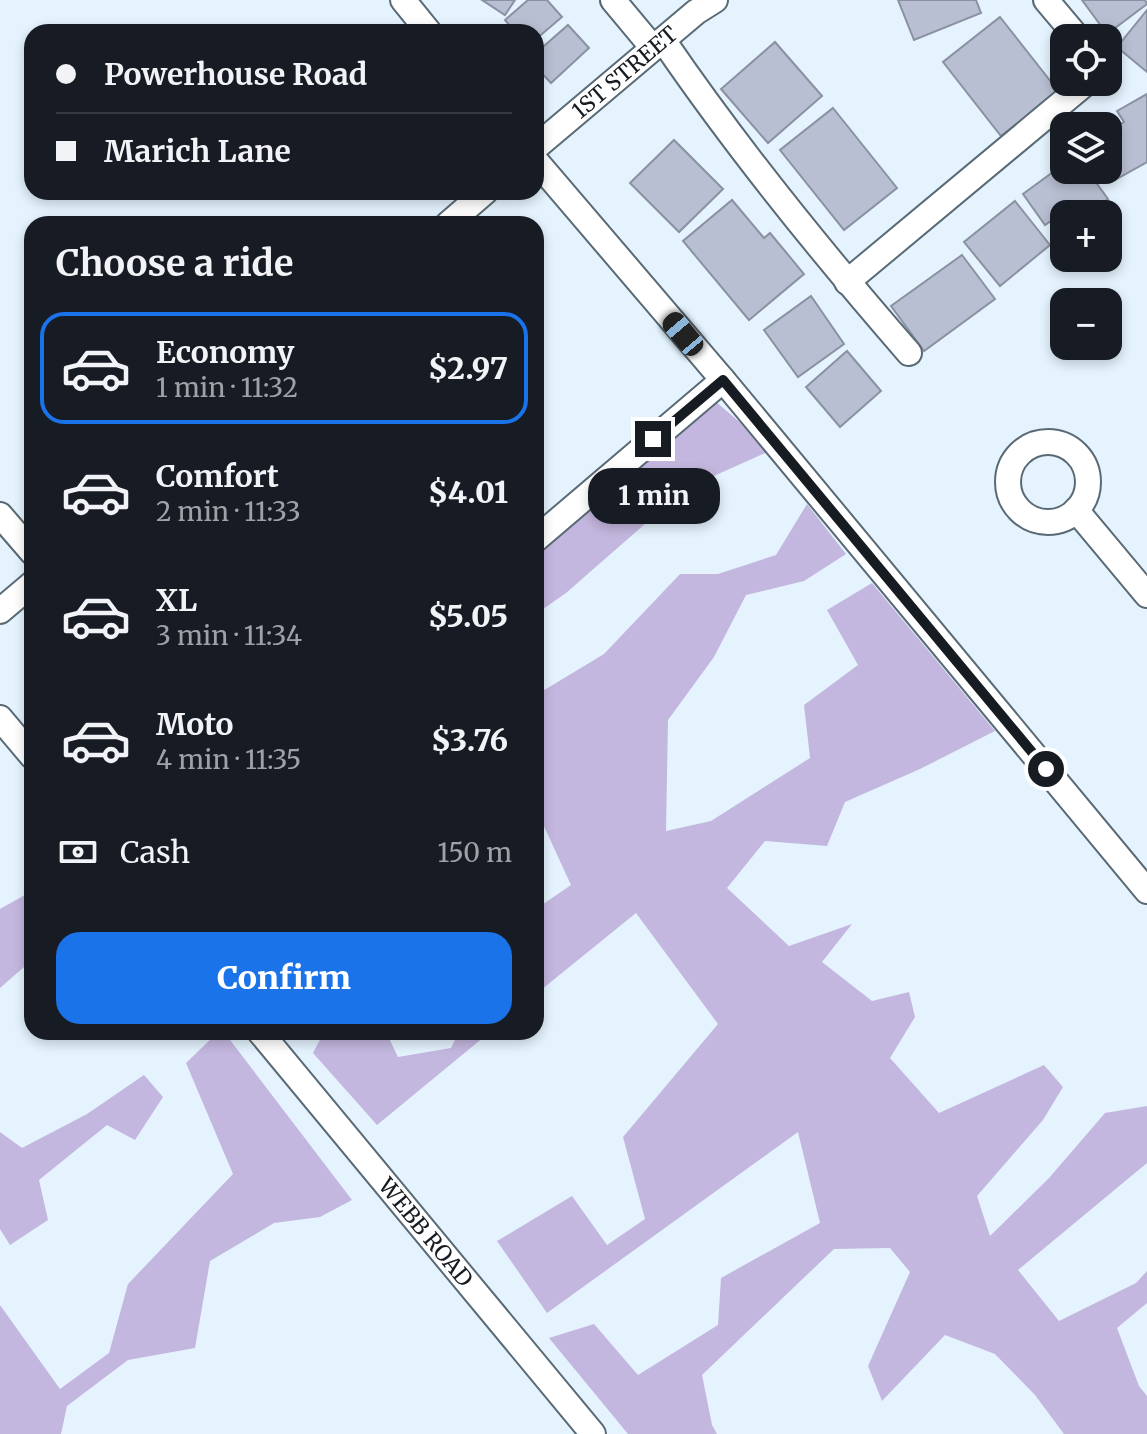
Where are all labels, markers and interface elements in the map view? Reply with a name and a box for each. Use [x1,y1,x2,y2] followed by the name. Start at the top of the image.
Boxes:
[566,20,683,125] street label: 1ST STREET
[1050,24,1122,360] map controls
[1050,24,1122,96] button: locate
[104,55,367,93] text: Powerhouse Road
[1050,112,1122,184] button: layers
[104,132,291,170] text: Marich Lane
[1050,200,1122,272] button: +
[56,241,293,286] text: Choose a ride
[1050,288,1122,360] button: −
[658,308,708,360] car
[60,332,132,404] icon: car
[156,333,294,371] text: Economy
[428,349,508,387] text: $2.97
[156,371,298,404] text: 1 min · 11:32
[635,421,671,457] route end
[60,456,132,528] icon: car
[156,457,279,495] text: Comfort
[587,467,719,523] callout: 1 min
[428,473,508,511] text: $4.01
[618,479,690,512] text: 1 min
[156,495,301,528] text: 2 min · 11:33
[60,580,132,652] icon: car
[156,581,197,619] text: XL
[428,597,508,635] text: $5.05
[156,619,302,652] text: 3 min · 11:34
[60,704,132,776] icon: car
[156,705,234,743] text: Moto
[431,721,508,759] text: $3.76
[156,743,301,776] text: 4 min · 11:35
[1028,751,1064,787] route start
[56,830,100,874] icon: cash
[120,833,190,871] text: Cash
[438,836,512,869] text: 150 m
[56,932,512,1024] button: Confirm
[372,1171,479,1292] street label: WEBB ROAD

